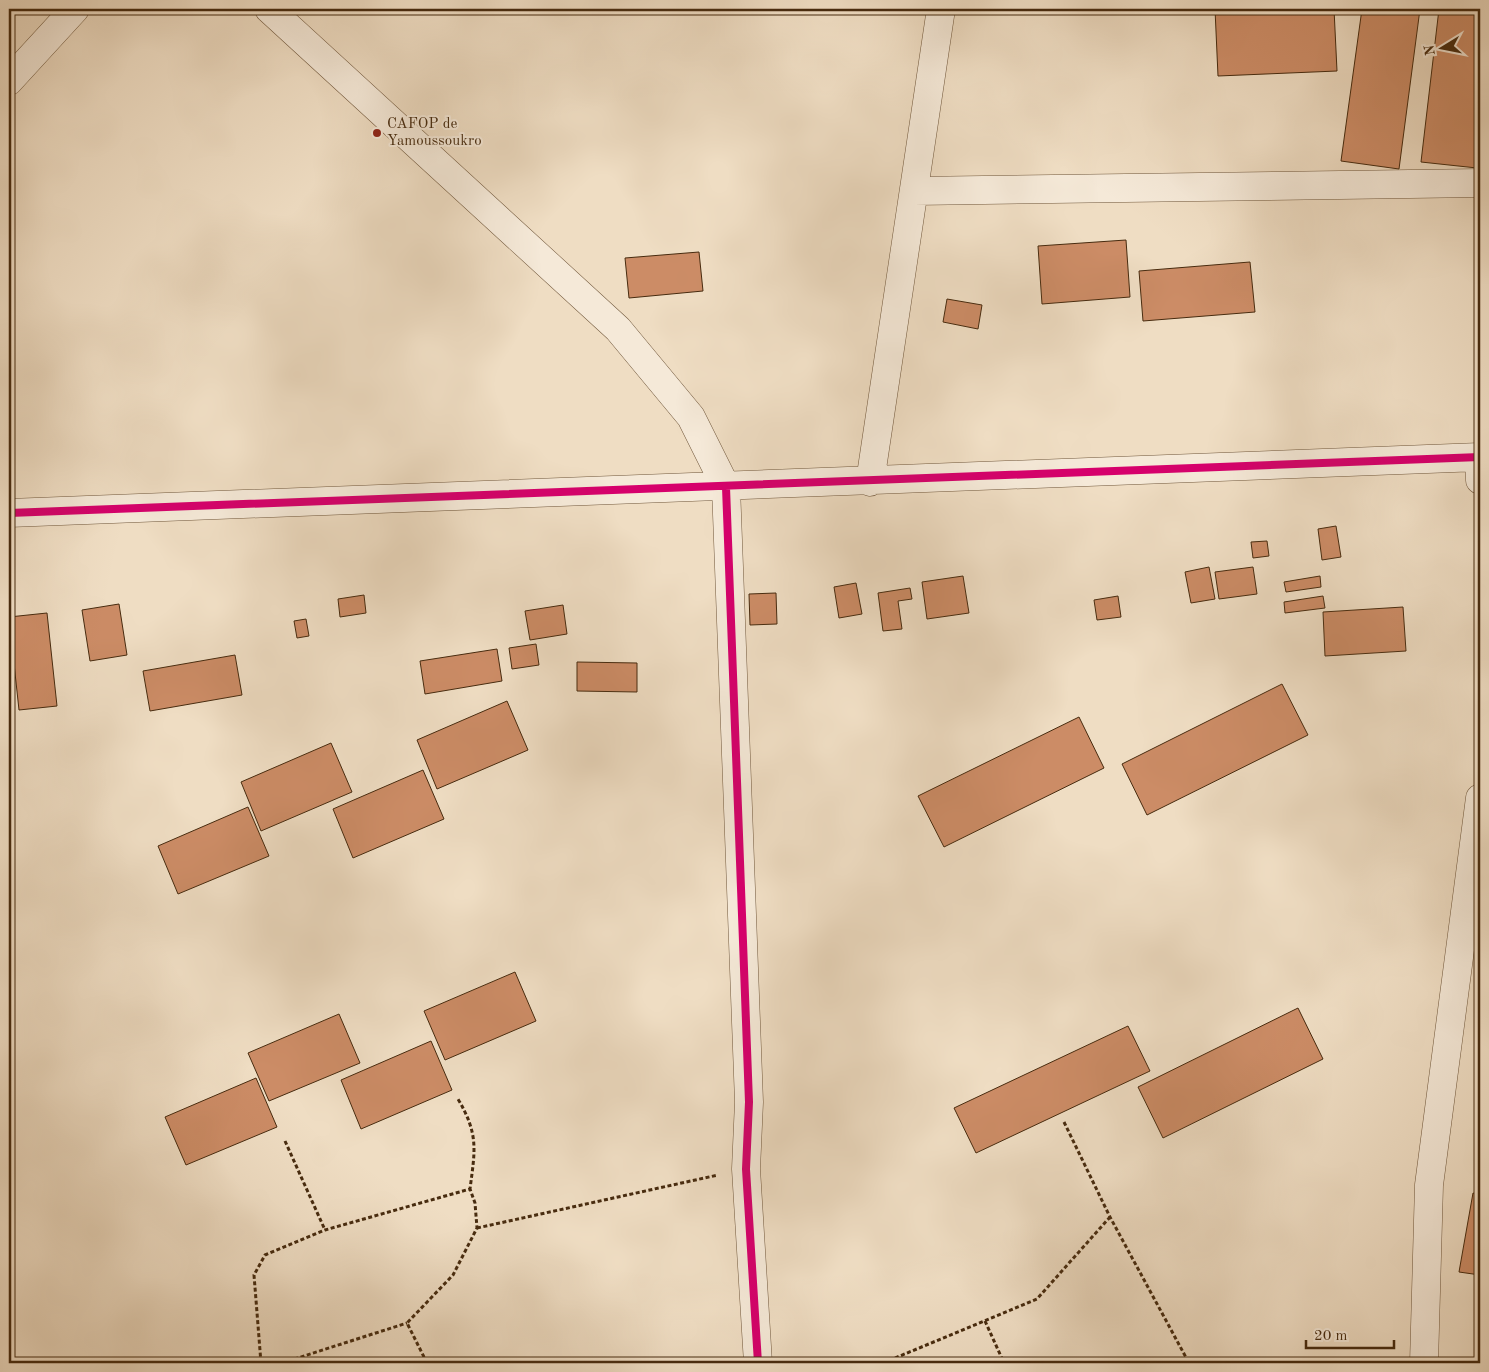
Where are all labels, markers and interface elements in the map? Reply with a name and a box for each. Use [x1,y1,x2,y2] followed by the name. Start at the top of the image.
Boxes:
[1416,22,1466,72] north arrow
[1422,43,1438,57] text: N
[387,117,482,149] place label: CAFOP de Yamoussoukro
[371,127,383,139] marker: CAFOP de Yamoussoukro
[1306,1317,1394,1349] scale bar
[1314,1329,1348,1344] text: 20 m

